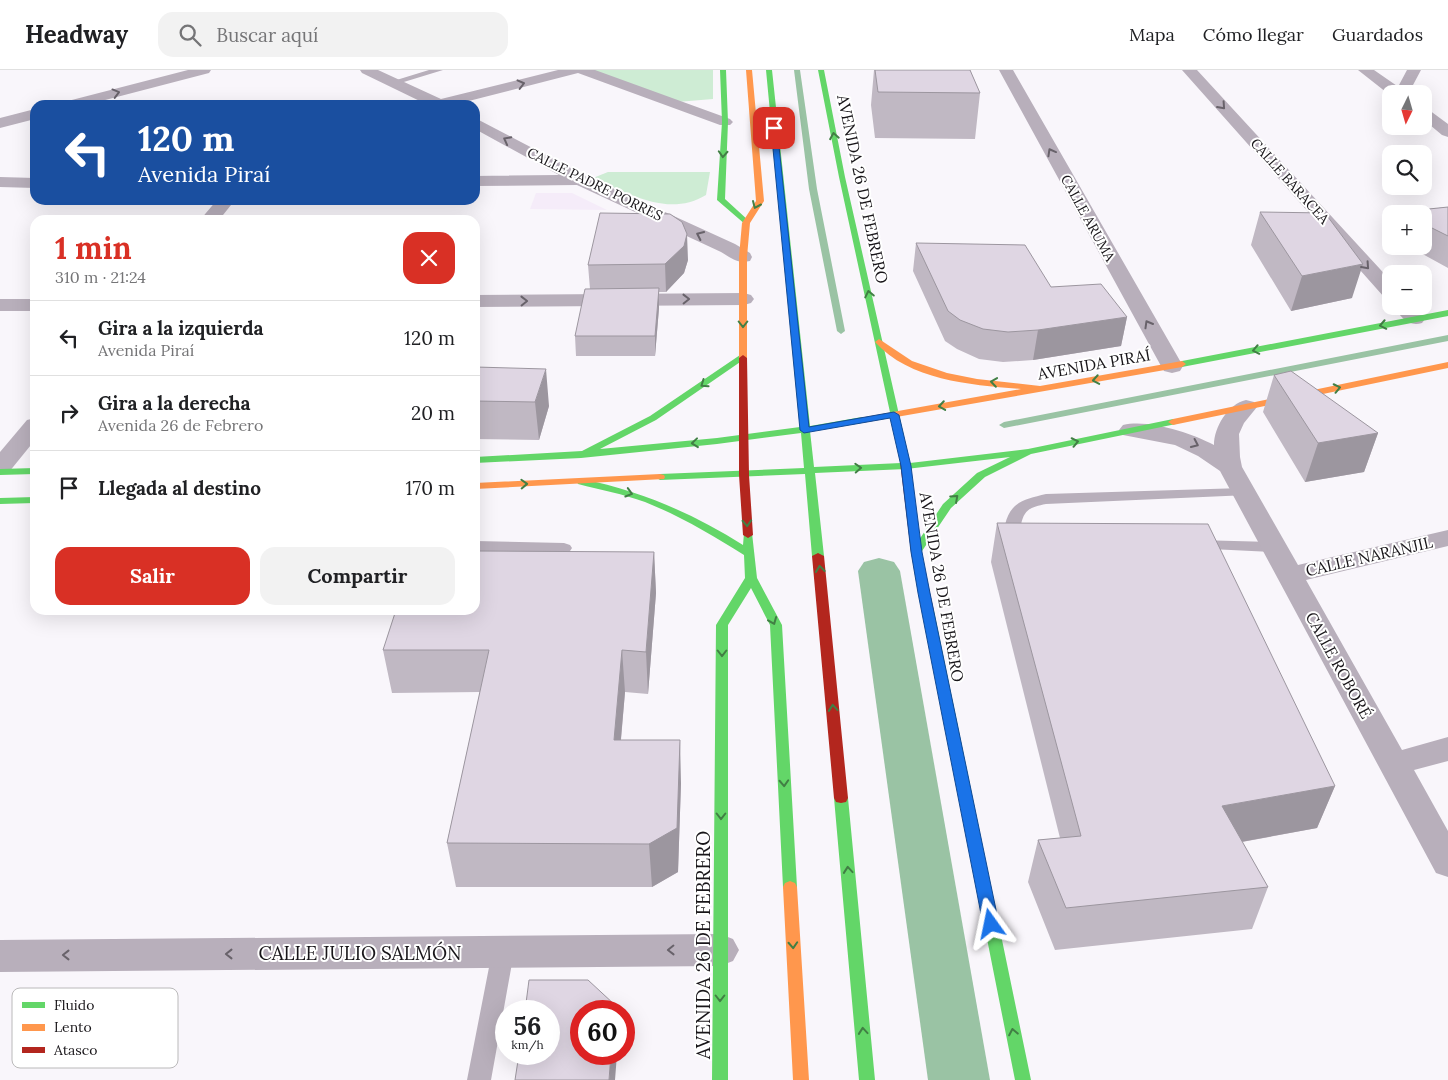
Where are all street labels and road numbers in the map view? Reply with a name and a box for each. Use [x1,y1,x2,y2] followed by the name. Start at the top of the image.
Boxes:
[833,92,893,285] street label: AVENIDA 26 DE FEBRERO
[1247,134,1333,228] street label: CALLE BARACEA
[524,143,666,225] street label: CALLE PADRE PORRES
[1057,171,1119,265] street label: CALLE ARUMA
[1035,344,1153,384] street label: AVENIDA PIRAÍ
[915,489,969,684] street label: AVENIDA 26 DE FEBRERO
[1304,532,1434,580] street label: CALLE NARANJIL
[1301,608,1377,722] street label: CALLE ROBORÉ
[691,831,715,1060] street label: AVENIDA 26 DE FEBRERO
[259,941,461,965] street label: CALLE JULIO SALMÓN

